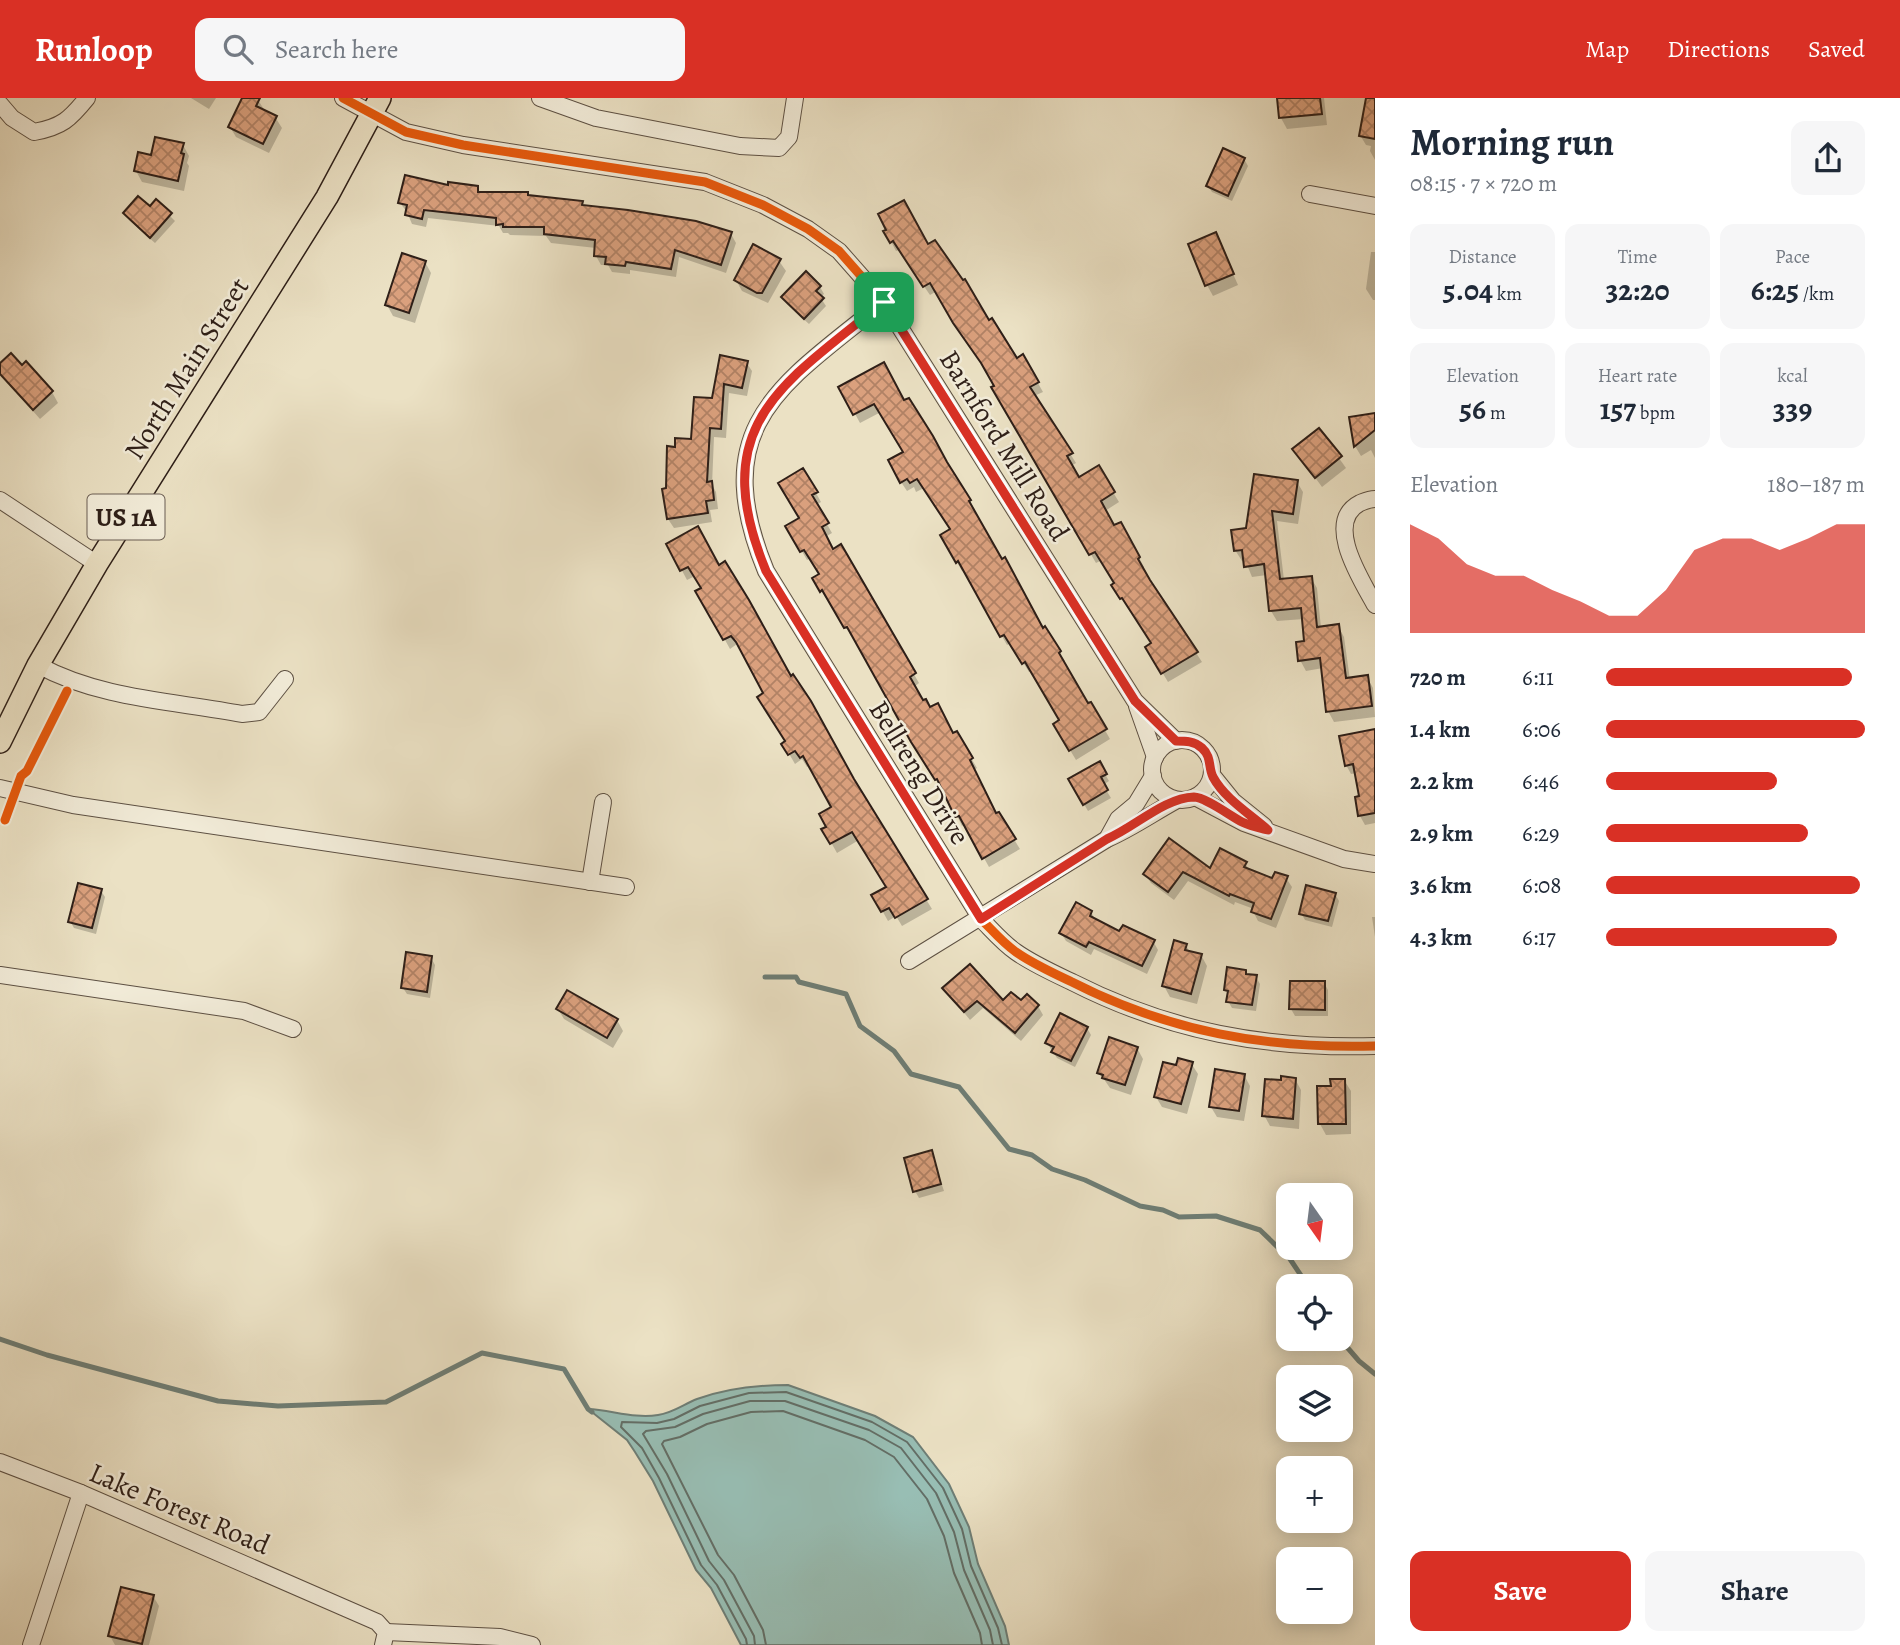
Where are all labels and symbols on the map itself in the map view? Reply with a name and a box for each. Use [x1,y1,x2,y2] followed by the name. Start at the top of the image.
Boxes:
[116,270,258,467] street label: North Main Street
[854,272,914,332] pin
[930,343,1079,549] street label: Barnford Mill Road
[88,494,164,540] road number: US 1A
[860,693,979,852] street label: Bellreng Drive
[1276,1183,1353,1260] north arrow
[83,1454,277,1564] street label: Lake Forest Road

